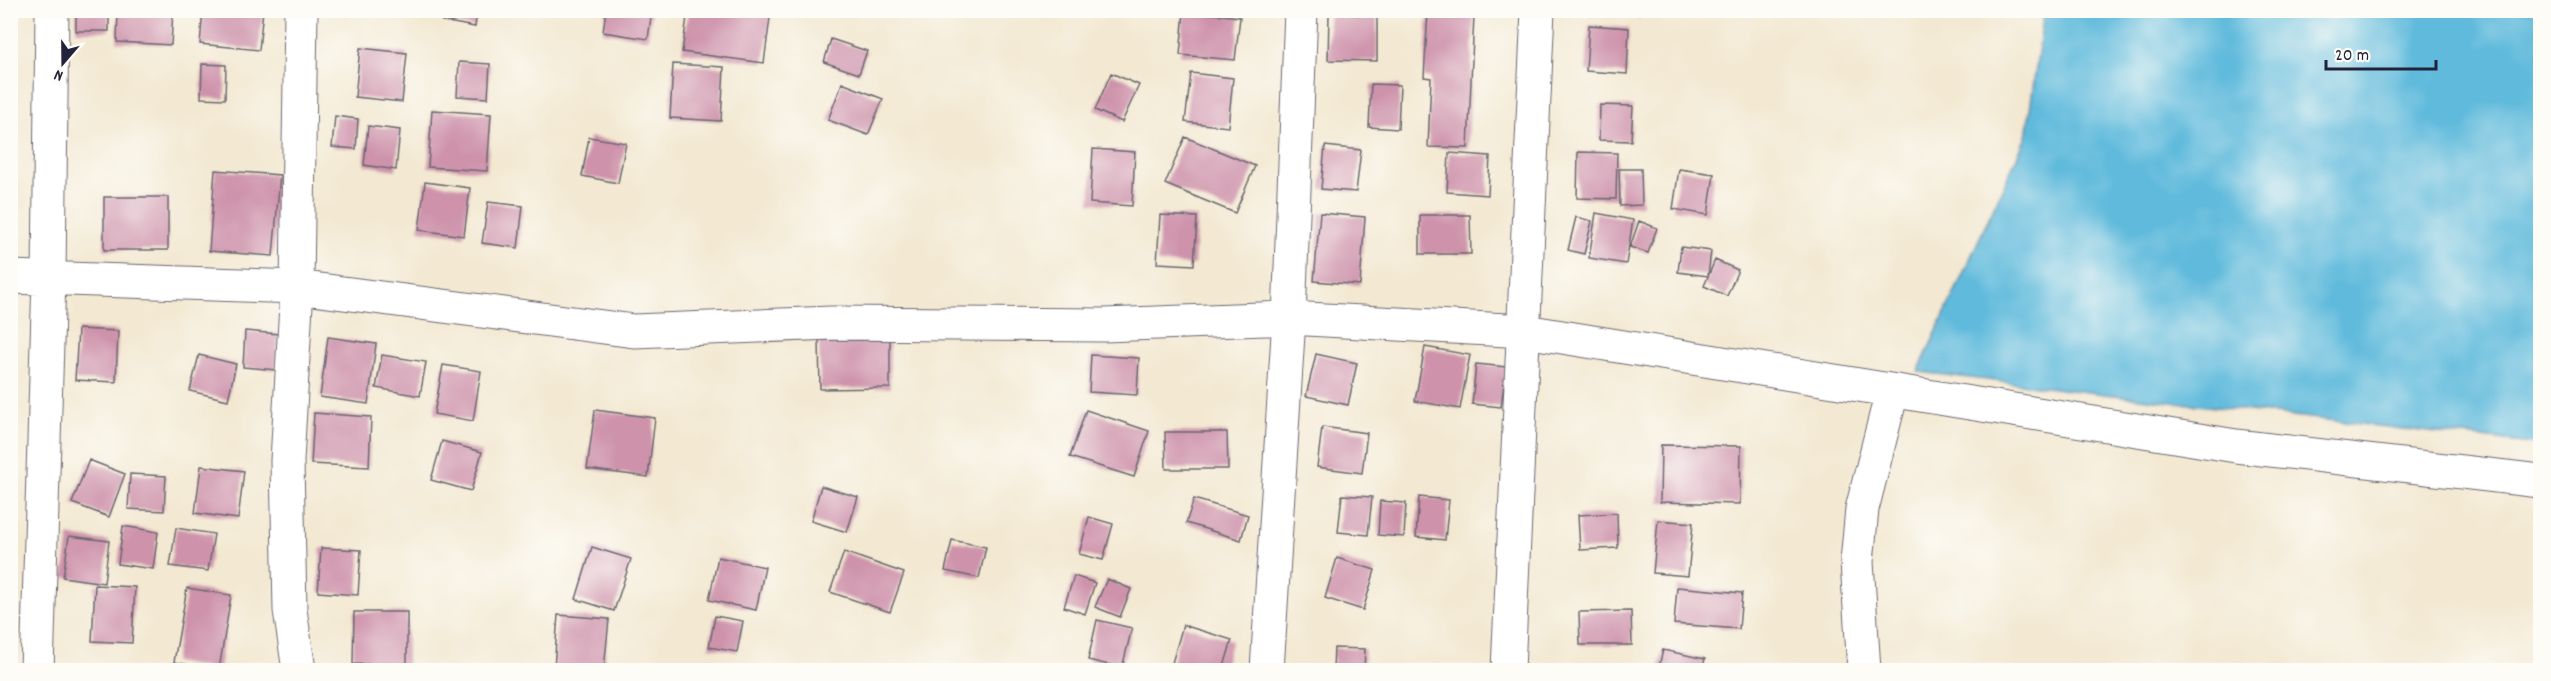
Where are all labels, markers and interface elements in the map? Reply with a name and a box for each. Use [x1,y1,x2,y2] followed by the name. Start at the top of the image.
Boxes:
[33,33,93,93] north arrow
[2326,33,2436,71] scale bar
[2335,44,2369,69] text: 20 m
[51,63,66,87] text: N

